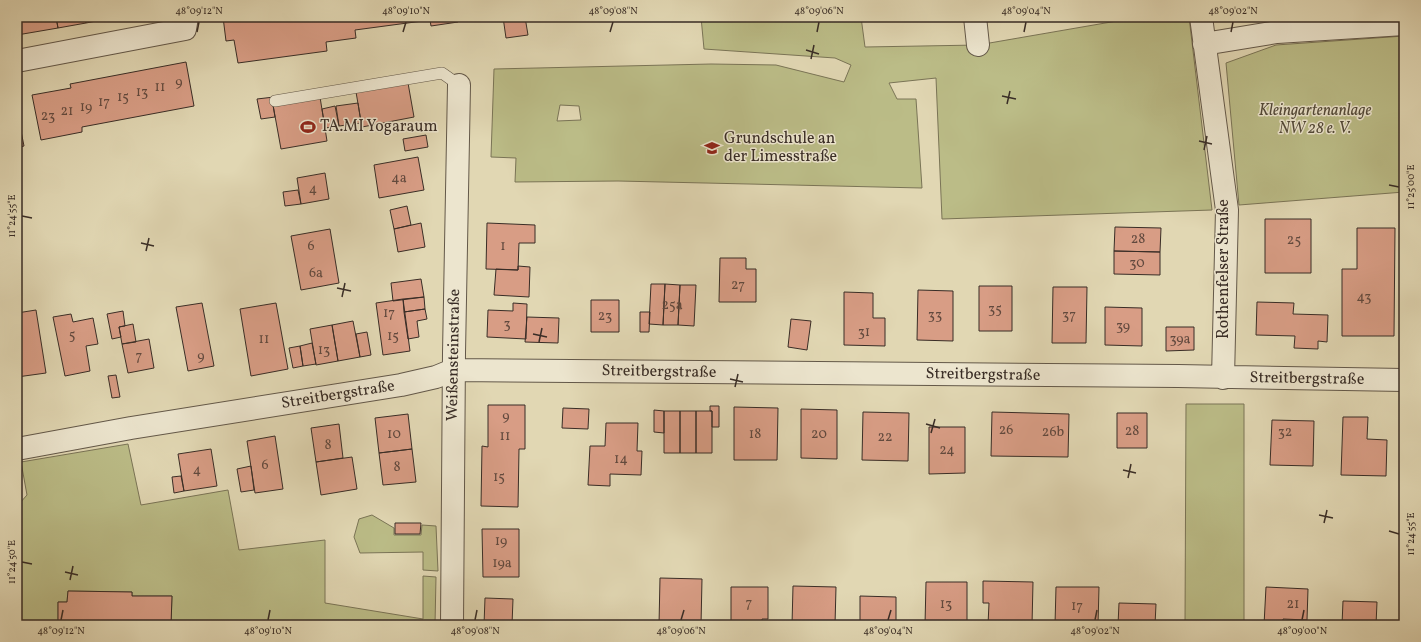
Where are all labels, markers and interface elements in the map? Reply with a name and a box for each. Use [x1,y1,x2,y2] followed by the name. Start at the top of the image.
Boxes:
[175,4,223,18] text: 48°09'12"N
[382,4,431,18] text: 48°09'10"N
[588,4,638,18] text: 48°09'08"N
[794,4,844,18] text: 48°09'06"N
[1001,4,1051,18] text: 48°09'04"N
[1208,4,1258,18] text: 48°09'02"N
[175,73,183,92] house number: 9
[155,78,165,97] house number: 11
[136,83,148,102] house number: 13
[117,88,129,107] house number: 15
[98,93,110,112] house number: 17
[80,98,92,117] house number: 19
[1259,100,1371,140] park label: Kleingartenanlage NW 28 e. V.
[61,102,73,121] house number: 21
[41,107,55,126] house number: 23
[320,116,438,138] place label: TA.MI Yogaraum
[299,118,317,136] sports icon: TA.MI Yogaraum
[724,128,837,168] place label: Grundschule an der Limesstraße
[703,139,721,157] school or university icon: Grundschule an der Limesstraße
[1404,165,1418,209] text: 11°25'00"E
[391,169,407,188] house number: 4a
[309,180,317,199] house number: 4
[5,194,19,238] text: 11°24'55"E
[1213,199,1235,339] street label: Rothenfelser Straße
[1131,230,1145,249] house number: 28
[1287,231,1301,250] house number: 25
[307,237,315,256] house number: 6
[500,237,506,256] house number: 1
[1129,254,1145,273] house number: 30
[309,264,323,283] house number: 6a
[731,276,745,295] house number: 27
[1357,288,1371,307] house number: 43
[442,289,466,421] street label: Weißensteinstraße
[661,296,683,315] house number: 25a
[988,300,1002,319] house number: 35
[383,304,395,323] house number: 17
[928,306,942,325] house number: 33
[1062,306,1076,325] house number: 37
[598,307,612,326] house number: 23
[503,315,511,334] house number: 3
[1116,317,1130,336] house number: 39
[858,323,870,342] house number: 31
[69,326,75,345] house number: 5
[387,327,399,346] house number: 15
[259,330,269,349] house number: 11
[1169,330,1191,349] house number: 39a
[318,341,330,360] house number: 13
[136,347,143,366] house number: 7
[197,347,205,366] house number: 9
[601,360,717,384] street label: Streitbergstraße
[925,363,1041,387] street label: Streitbergstraße
[1249,367,1365,391] street label: Streitbergstraße
[280,375,396,415] street label: Streitbergstraße
[502,407,510,426] house number: 9
[999,421,1013,440] house number: 26
[1125,422,1139,441] house number: 28
[1042,423,1064,442] house number: 26b
[1278,423,1292,442] house number: 32
[387,425,401,444] house number: 10
[749,425,761,444] house number: 18
[811,425,827,444] house number: 20
[500,427,510,446] house number: 11
[877,428,893,447] house number: 22
[324,436,332,455] house number: 8
[939,441,955,460] house number: 24
[614,450,628,469] house number: 14
[261,456,269,475] house number: 6
[393,458,401,477] house number: 8
[193,461,201,480] house number: 4
[493,468,505,487] house number: 15
[1404,512,1418,556] text: 11°24'55"E
[495,532,507,551] house number: 19
[5,540,19,584] text: 11°24'50"E
[492,554,512,573] house number: 19a
[746,594,753,613] house number: 7
[940,595,952,614] house number: 13
[1287,595,1299,614] house number: 21
[1071,597,1083,616] house number: 17
[37,624,85,638] text: 48°09'12"N
[244,624,293,638] text: 48°09'10"N
[450,624,500,638] text: 48°09'08"N
[656,624,706,638] text: 48°09'06"N
[863,624,913,638] text: 48°09'04"N
[1070,624,1120,638] text: 48°09'02"N
[1277,624,1328,638] text: 48°09'00"N

